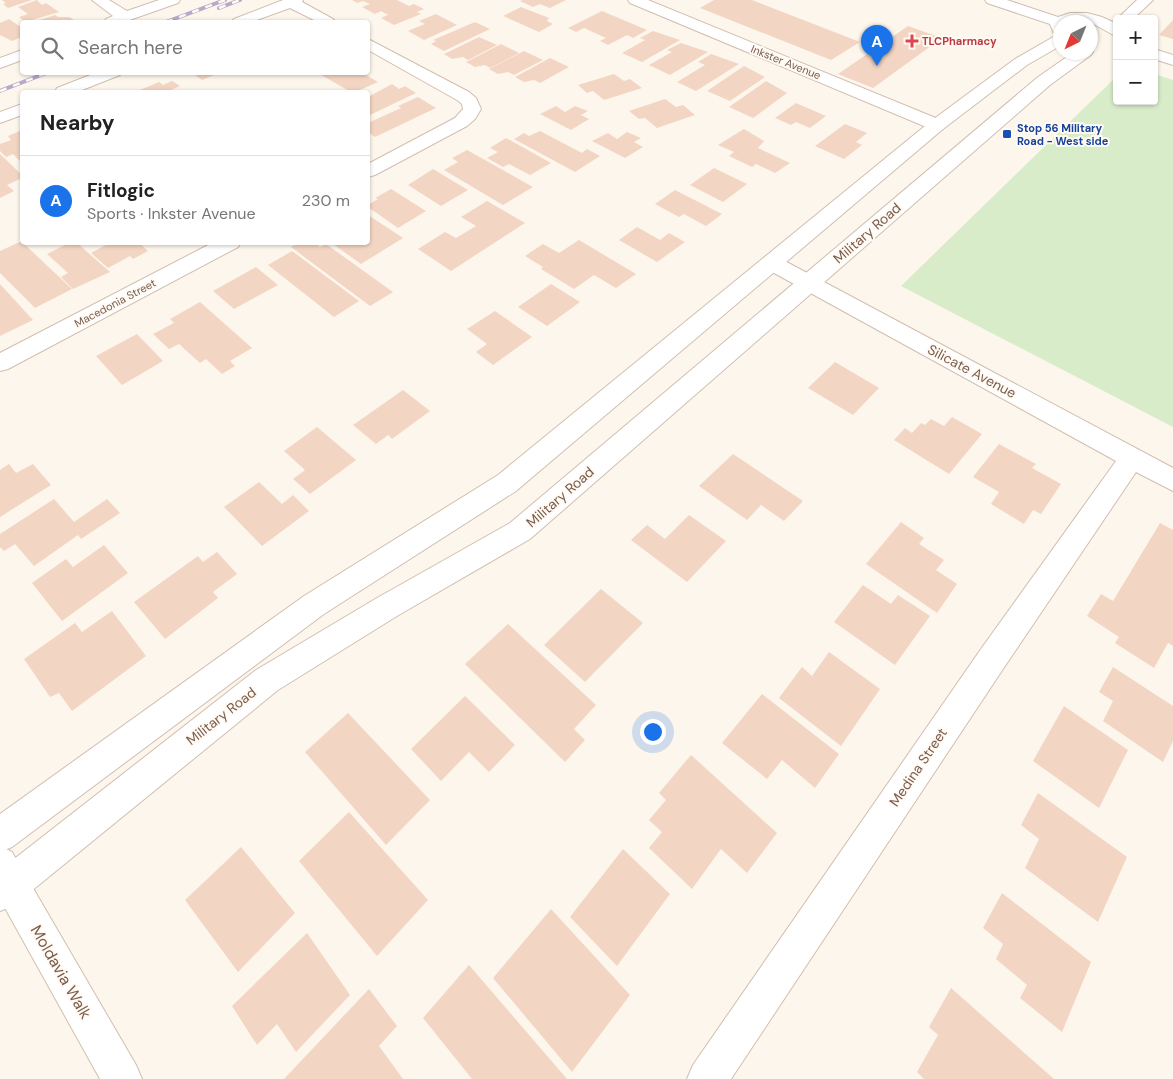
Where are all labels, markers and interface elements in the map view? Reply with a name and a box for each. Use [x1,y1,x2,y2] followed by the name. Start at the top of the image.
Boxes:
[1053,15,1098,60] north arrow
[1113,15,1158,105] map controls
[1113,15,1158,60] button: +
[20,20,370,75] search box
[861,25,893,66] pin: A
[38,34,66,62] icon: search
[922,34,997,48] place label: TLCPharmacy
[78,35,183,60] text: Search here
[906,35,918,47] marker: TLCPharmacy
[749,42,823,82] street label: Inkster Avenue
[1113,60,1158,105] button: −
[40,109,114,137] text: Nearby
[1017,121,1109,148] place label: Stop 56 Military Road - West side
[1001,128,1013,140] marker: Stop 56 Military Road - West side
[87,178,155,203] text: Fitlogic
[50,190,62,211] text: A
[302,190,350,211] text: 230 m
[829,199,905,267] street label: Military Road
[87,203,256,224] text: Sports · Inkster Avenue
[72,276,158,330] street label: Macedonia Street
[925,340,1019,402] street label: Silicate Avenue
[522,463,598,531] street label: Military Road
[182,683,260,749] street label: Military Road
[640,719,666,745] your location
[885,724,951,810] street label: Medina Street
[26,921,96,1023] street label: Moldavia Walk

